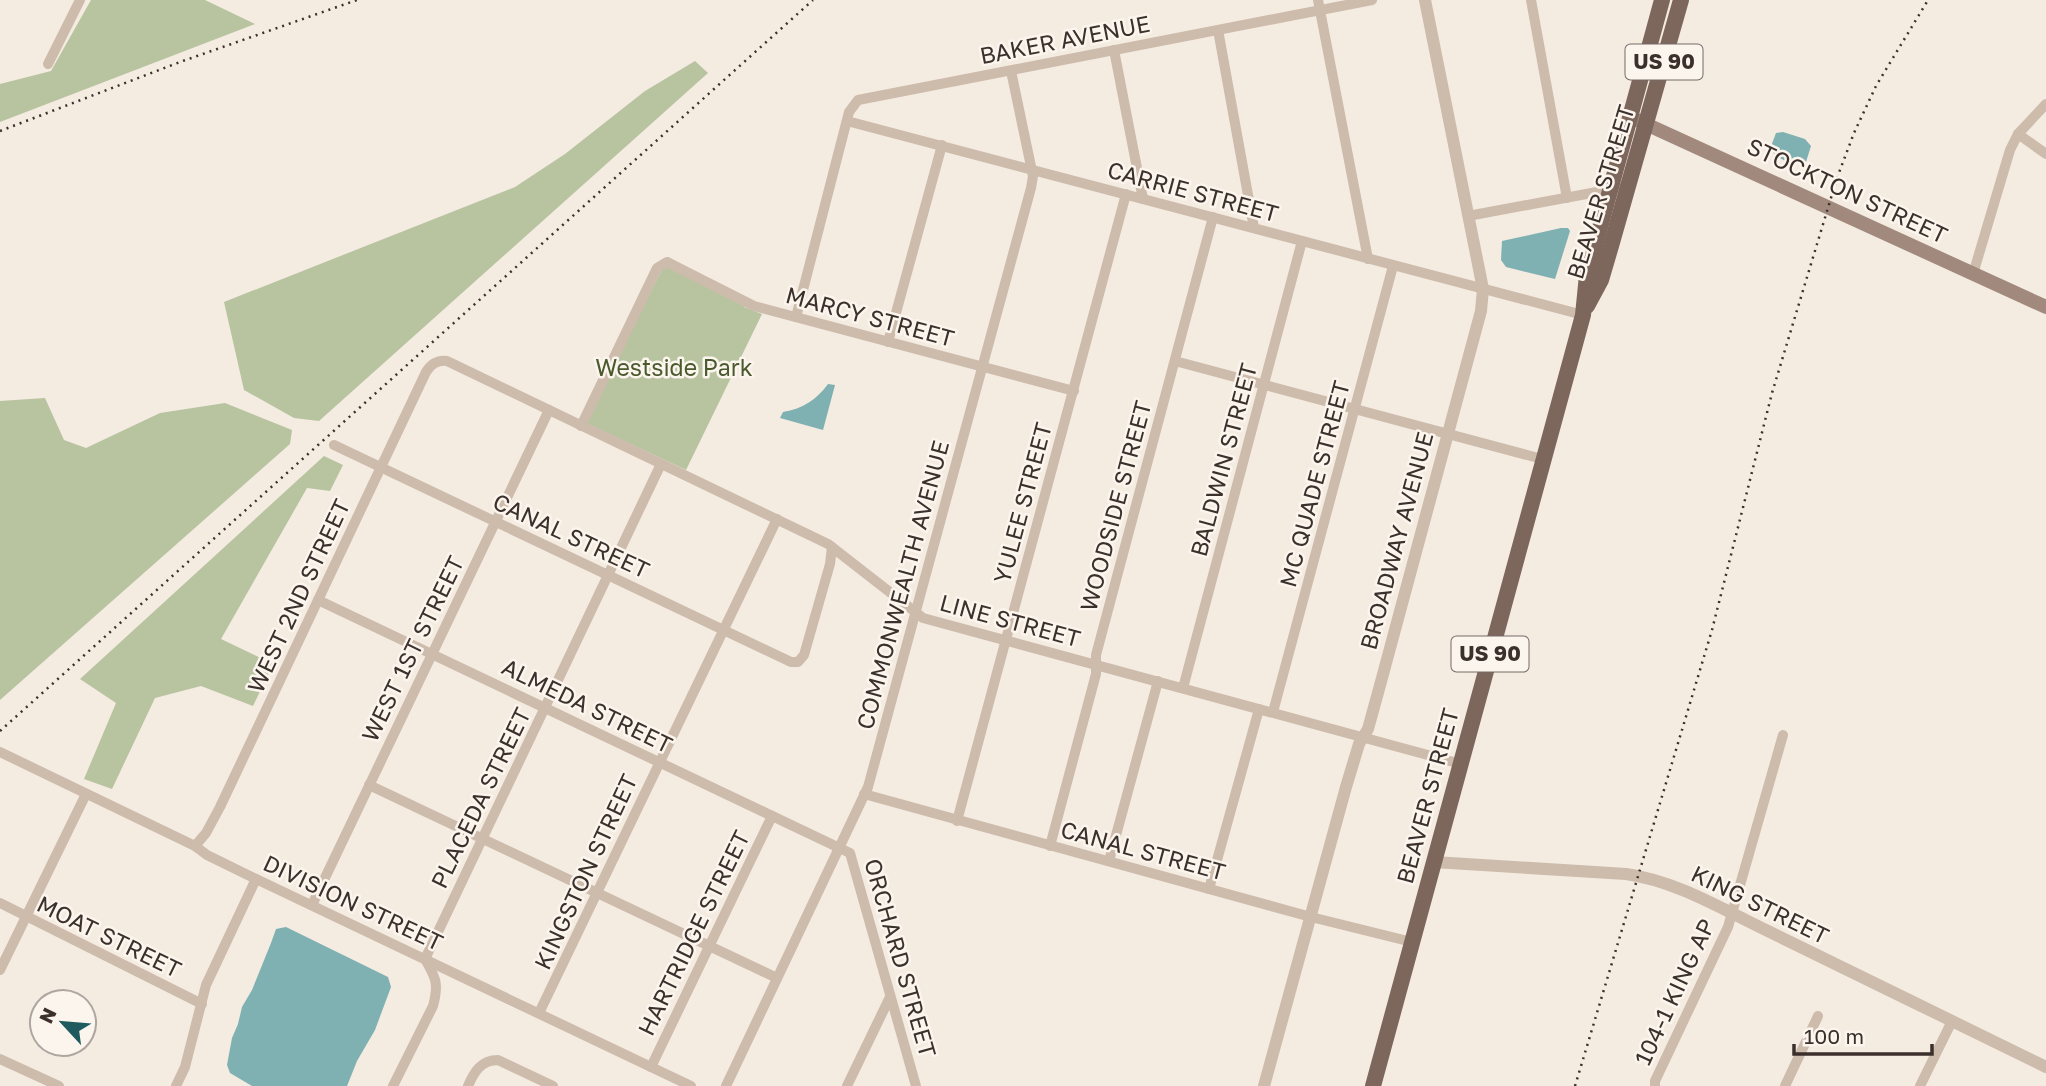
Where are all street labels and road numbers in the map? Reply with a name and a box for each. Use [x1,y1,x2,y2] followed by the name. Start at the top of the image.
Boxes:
[977,9,1152,69] street label: BAKER AVENUE
[1626,44,1702,80] road number: US 90
[1560,101,1640,282] street label: BEAVER STREET
[1743,131,1952,249] street label: STOCKTON STREET
[1105,155,1282,227] street label: CARRIE STREET
[783,280,958,352] street label: MARCY STREET
[1184,360,1262,559] street label: BALDWIN STREET
[1273,377,1355,590] street label: MC QUADE STREET
[1073,397,1157,614] street label: WOODSIDE STREET
[987,419,1057,586] street label: YULEE STREET
[1353,429,1439,653] street label: BROADWAY AVENUE
[850,437,954,732] street label: COMMONWEALTH AVENUE
[489,487,654,584] street label: CANAL STREET
[241,494,355,697] street label: WEST 2ND STREET
[355,551,469,746] street label: WEST 1ST STREET
[937,588,1084,652] street label: LINE STREET
[1452,636,1528,672] road number: US 90
[498,652,677,758] street label: ALMEDA STREET
[424,703,536,892] street label: PLACEDA STREET
[1390,705,1464,887] street label: BEAVER STREET
[528,769,643,974] street label: KINGSTON STREET
[1058,815,1229,885] street label: CANAL STREET
[631,826,755,1040] street label: HARTRIDGE STREET
[259,848,448,956] street label: DIVISION STREET
[859,855,943,1060] street label: ORCHARD STREET
[1687,859,1834,949] street label: KING STREET
[33,889,186,983] street label: MOAT STREET
[1628,914,1720,1069] street label: 104-1 KING AP

